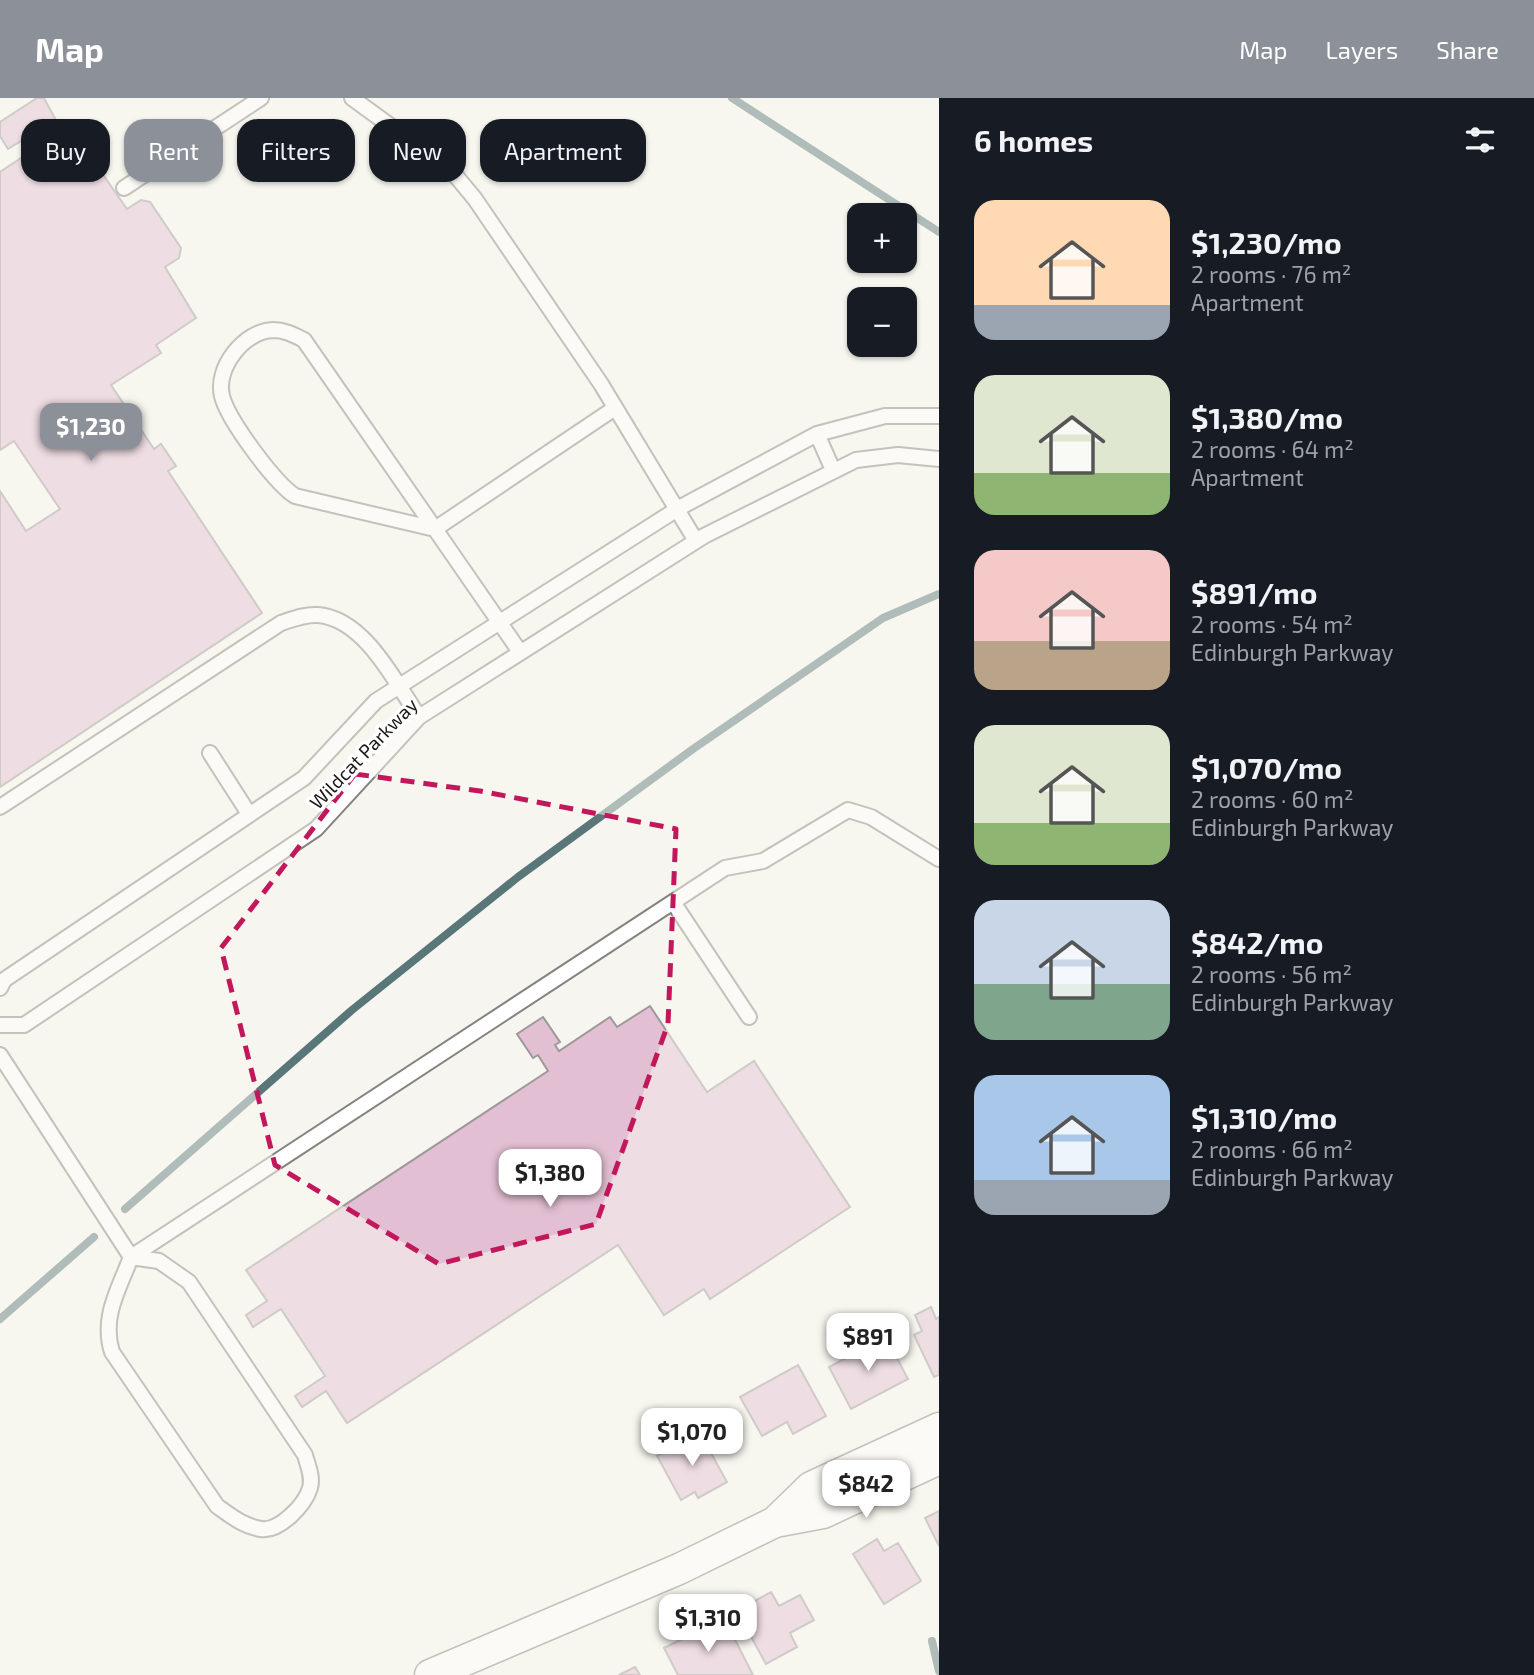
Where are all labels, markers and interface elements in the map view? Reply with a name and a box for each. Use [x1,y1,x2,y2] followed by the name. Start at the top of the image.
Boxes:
[35,29,104,69] text: Map
[1239,35,1287,64] text: Map
[1325,35,1398,64] text: Layers
[1436,35,1499,64] text: Share
[21,119,110,182] chip: Buy
[124,119,223,182] chip: Rent
[237,119,355,182] chip: Filters
[369,119,466,182] chip: New
[480,119,646,182] chip: Apartment
[1461,121,1499,159] icon: filters
[974,122,1093,158] text: 6 homes
[847,203,917,357] map controls
[847,203,917,273] button: +
[1191,224,1342,260] text: $1,230/mo
[1030,228,1114,312] icon: home
[1191,260,1351,288] text: 2 rooms · 76 m²
[847,287,917,357] button: −
[1191,288,1304,316] text: Apartment
[1191,399,1343,435] text: $1,380/mo
[1030,403,1114,487] icon: home
[34,404,148,463] pin: $1,230
[56,412,126,440] text: $1,230
[1191,435,1354,463] text: 2 rooms · 64 m²
[1191,463,1304,491] text: Apartment
[1191,574,1318,610] text: $891/mo
[1030,578,1114,662] icon: home
[1191,610,1353,638] text: 2 rooms · 54 m²
[1191,638,1394,666] text: Edinburgh Parkway
[304,693,422,813] street label: Wildcat Parkway
[1191,749,1342,785] text: $1,070/mo
[1030,753,1114,837] icon: home
[1191,785,1353,813] text: 2 rooms · 60 m²
[1191,813,1394,841] text: Edinburgh Parkway
[1191,924,1323,960] text: $842/mo
[1030,928,1114,1012] icon: home
[1191,960,1352,988] text: 2 rooms · 56 m²
[1191,988,1394,1016] text: Edinburgh Parkway
[1191,1099,1337,1135] text: $1,310/mo
[1030,1103,1114,1187] icon: home
[1191,1135,1353,1163] text: 2 rooms · 66 m²
[493,1150,607,1209] pin: $1,380
[515,1158,585,1186] text: $1,380
[1191,1163,1394,1191] text: Edinburgh Parkway
[827,1314,909,1373] pin: $891
[842,1322,894,1350] text: $891
[635,1408,749,1468] pin: $1,070
[657,1417,727,1445] text: $1,070
[825,1460,907,1520] pin: $842
[838,1469,894,1497] text: $842
[651,1594,765,1654] pin: $1,310
[675,1603,741,1631] text: $1,310

